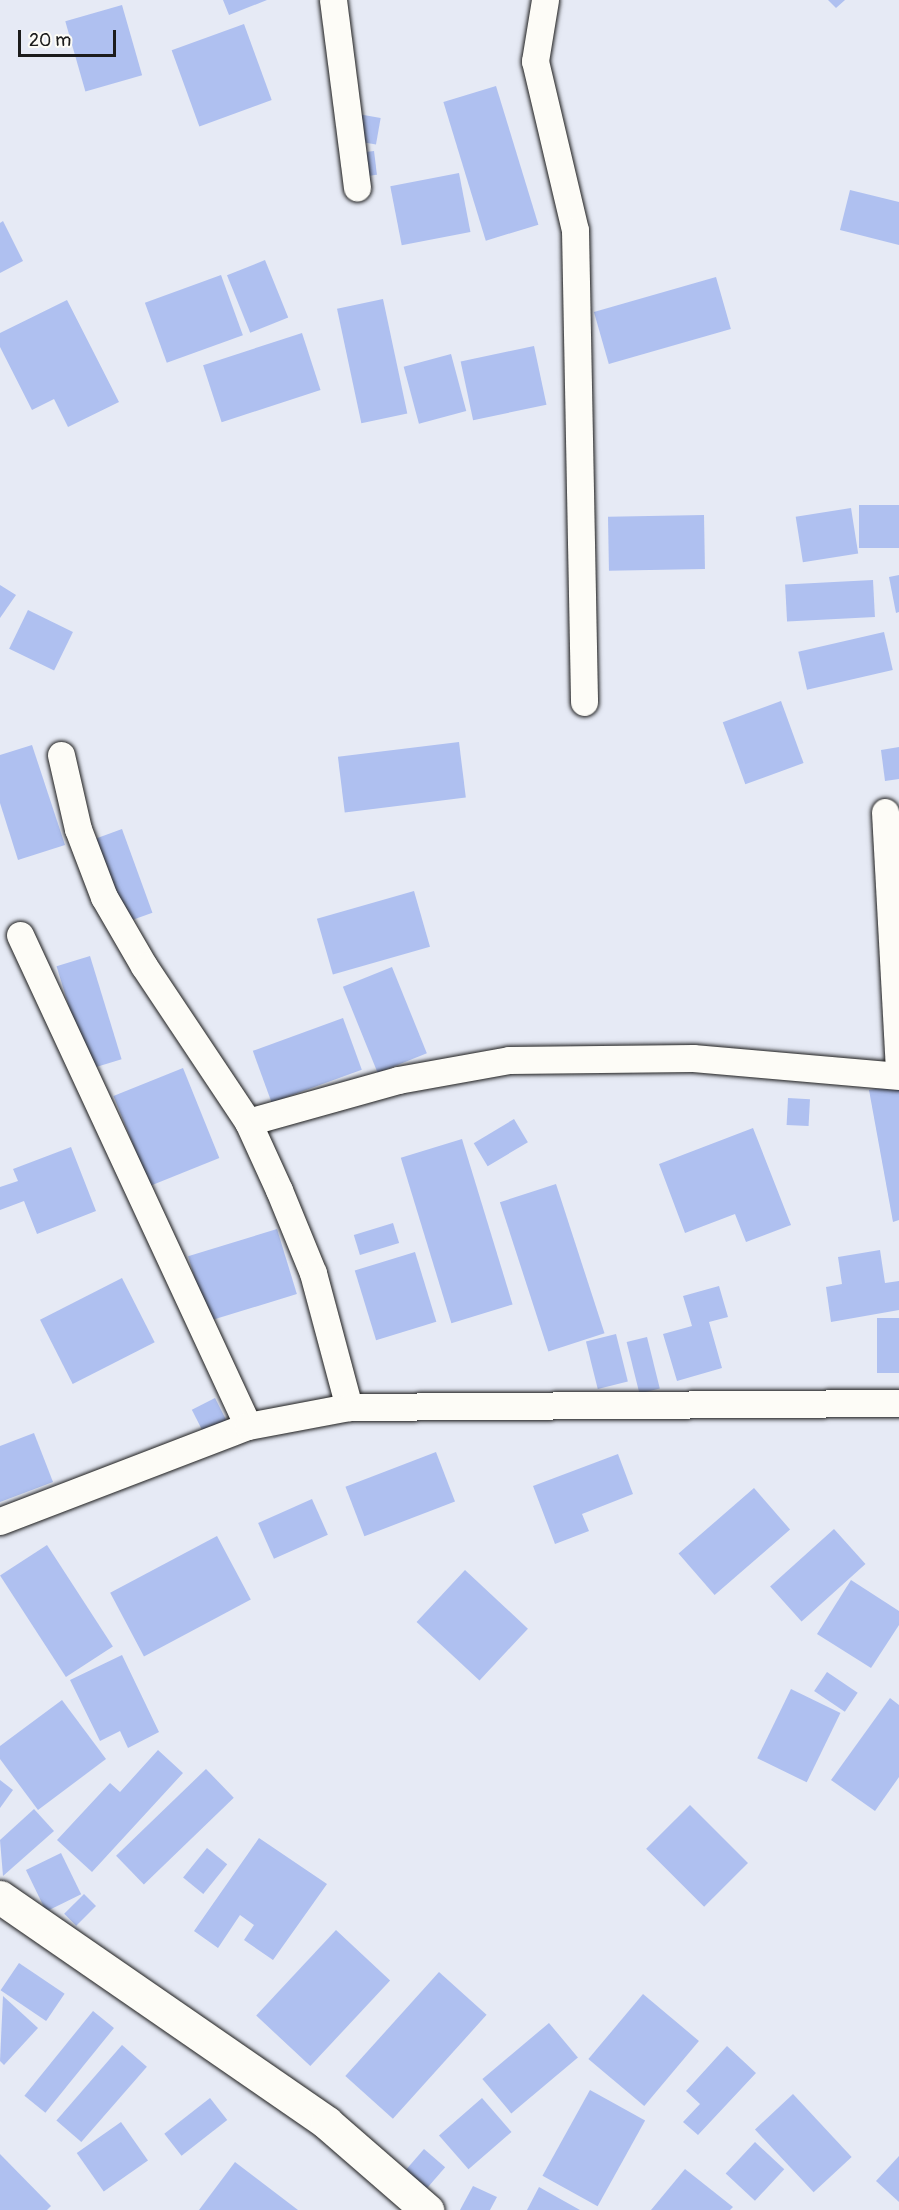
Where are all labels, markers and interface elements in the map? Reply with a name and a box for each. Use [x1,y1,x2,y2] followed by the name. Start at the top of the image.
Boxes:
[21,18,118,56] scale bar
[29,29,71,52] text: 20 m

